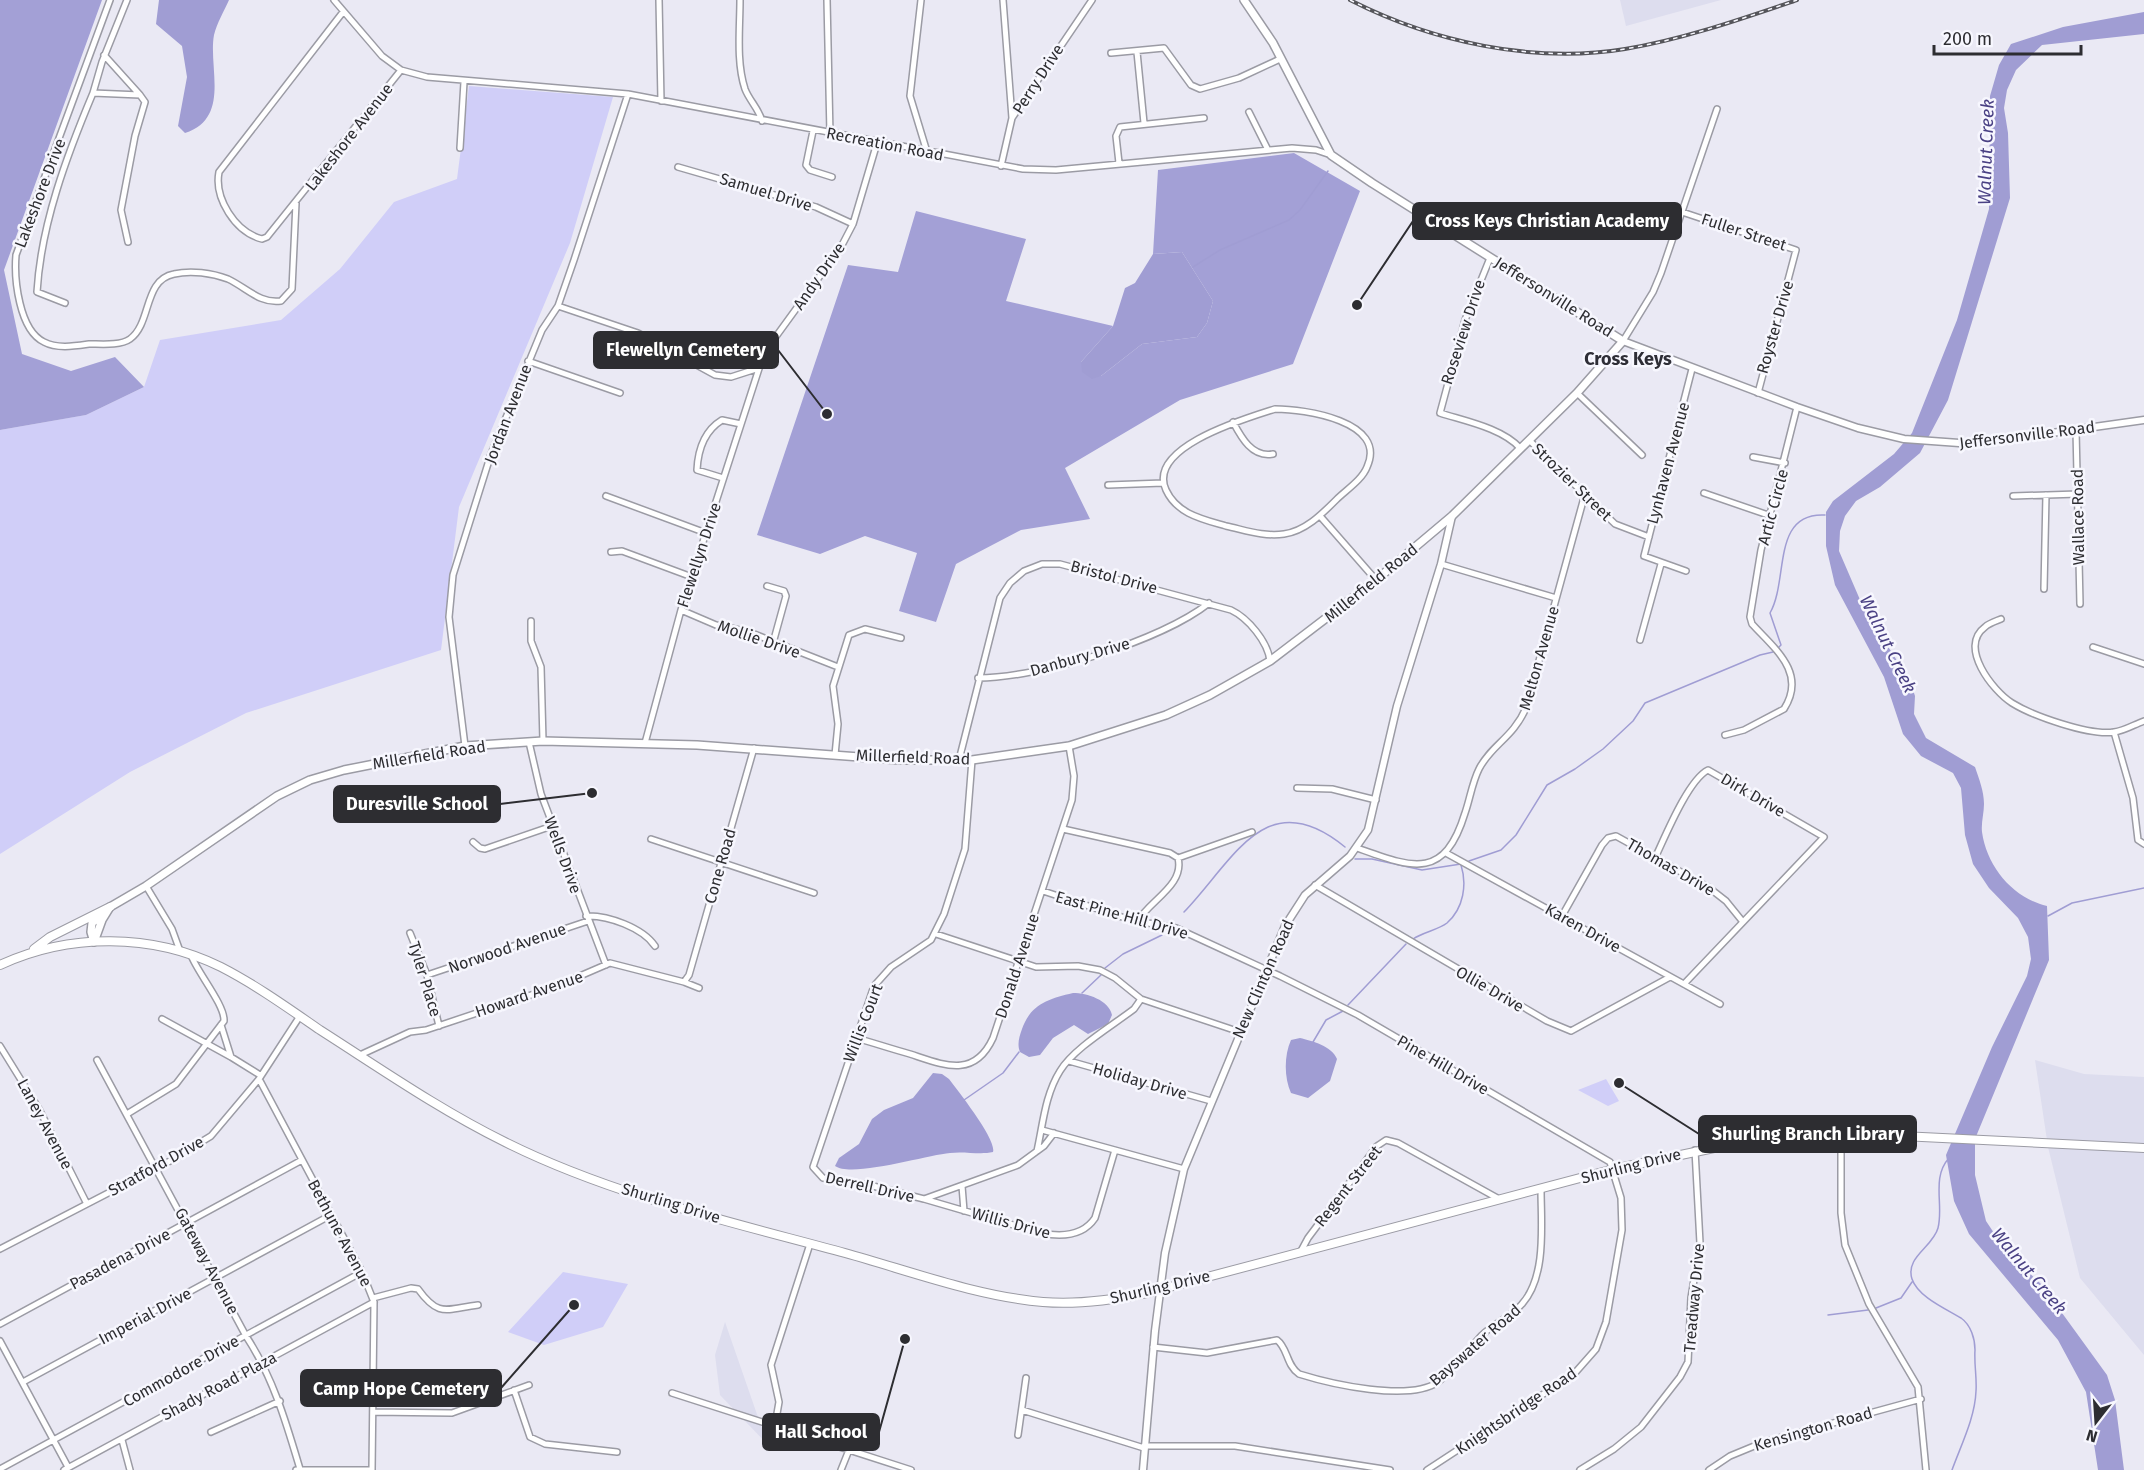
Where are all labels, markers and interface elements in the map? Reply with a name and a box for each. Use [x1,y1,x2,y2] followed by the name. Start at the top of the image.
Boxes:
[1934,18,2081,56] scale bar
[1943,28,1992,50] text: 200 m
[1008,40,1068,118] street label: Perry Drive
[301,79,397,195] street label: Lakeshore Avenue
[1973,98,1999,205] water label: Walnut Creek
[825,123,945,165] street label: Recreation Road
[10,136,70,250] street label: Lakeshore Drive
[717,169,815,215] street label: Samuel Drive
[1413,203,1681,239] callout: Cross Keys Christian Academy
[1699,209,1789,255] street label: Fuller Street
[1425,210,1670,232] text: Cross Keys Christian Academy
[789,239,849,313] street label: Andy Drive
[1491,253,1617,341] street label: Jeffersonville Road
[1437,277,1489,387] street label: Roseview Drive
[1753,278,1797,376] street label: Royster Drive
[594,332,778,368] callout: Flewellyn Cemetery
[606,339,767,361] text: Flewellyn Cemetery
[1584,348,1672,370] district label: Cross Keys
[480,362,536,466] street label: Jordan Avenue
[1643,400,1693,526] street label: Lynhaven Avenue
[1958,417,2096,453] street label: Jeffersonville Road
[1528,439,1616,525] street label: Strozier Street
[1754,467,1792,547] street label: Artic Circle
[2068,469,2088,565] street label: Wallace Road
[673,500,725,610] street label: Flewellyn Drive
[1321,540,1421,626] street label: Millerfield Road
[1068,556,1160,598] street label: Bristol Drive
[1855,591,1921,697] water label: Walnut Creek
[1515,604,1563,712] street label: Melton Avenue
[715,616,803,662] street label: Mollie Drive
[1028,634,1132,680] street label: Danbury Drive
[371,737,487,773] street label: Millerfield Road
[856,746,970,768] street label: Millerfield Road
[1718,769,1788,821] street label: Dirk Drive
[334,786,500,822] callout: Duresville School
[346,793,489,815] text: Duresville School
[540,814,586,896] street label: Wells Drive
[700,826,740,906] street label: Cone Road
[1624,834,1718,900] street label: Thomas Drive
[1053,887,1191,943] street label: East Pine Hill Drive
[1542,899,1624,957] street label: Karen Drive
[991,911,1043,1021] street label: Donald Avenue
[1228,917,1298,1041] street label: New Clinton Road
[446,919,568,977] street label: Norwood Avenue
[405,939,445,1019] street label: Tyler Place
[1453,962,1527,1016] street label: Ollie Drive
[473,967,585,1021] street label: Howard Avenue
[839,981,887,1065] street label: Willis Court
[1394,1031,1492,1099] street label: Pine Hill Drive
[1091,1058,1189,1104] street label: Holiday Drive
[13,1075,77,1173] street label: Laney Avenue
[1699,1116,1916,1152] callout: Shurling Branch Library
[1712,1123,1905,1145] text: Shurling Branch Library
[105,1132,207,1200] street label: Stratford Drive
[1310,1141,1386,1230] street label: Regent Street
[1579,1144,1683,1188] street label: Shurling Drive
[824,1168,916,1206] street label: Derrell Drive
[304,1176,376,1290] street label: Bethune Avenue
[619,1179,723,1227] street label: Shurling Drive
[969,1203,1053,1243] street label: Willis Drive
[171,1204,243,1318] street label: Gateway Avenue
[1986,1223,2072,1319] water label: Walnut Creek
[66,1225,174,1293] street label: Pasadena Drive
[1680,1243,1708,1353] street label: Treadway Drive
[1108,1266,1212,1308] street label: Shurling Drive
[95,1284,195,1348] street label: Imperial Drive
[1425,1300,1525,1390] street label: Bayswater Road
[120,1331,242,1411] street label: Commodore Drive
[158,1348,280,1424] street label: Shady Road Plaza
[1452,1363,1580,1459] street label: Knightsbridge Road
[301,1370,501,1406] callout: Camp Hope Cemetery
[313,1378,490,1400] text: Camp Hope Cemetery
[2066,1392,2126,1452] north arrow
[1752,1403,1874,1455] street label: Kensington Road
[763,1414,879,1450] callout: Hall School
[775,1421,868,1443] text: Hall School
[2084,1425,2100,1447] text: N

